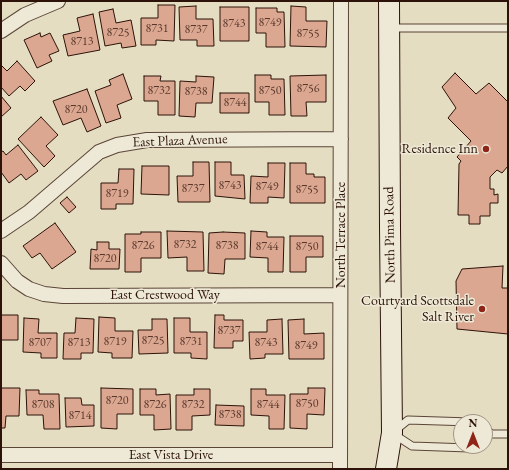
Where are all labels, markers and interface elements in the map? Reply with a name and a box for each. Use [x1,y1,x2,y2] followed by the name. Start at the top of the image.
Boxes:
[258,16,282,30] house number: 8749
[222,17,246,31] house number: 8743
[145,22,169,36] house number: 8731
[184,23,208,37] house number: 8737
[106,26,130,40] house number: 8725
[296,27,320,41] house number: 8755
[70,35,94,49] house number: 8713
[296,82,320,96] house number: 8756
[147,84,171,98] house number: 8732
[258,84,282,98] house number: 8750
[184,85,208,99] house number: 8738
[223,96,247,110] house number: 8744
[64,103,88,117] house number: 8720
[132,131,228,151] street label: East Plaza Avenue
[401,141,478,157] place label: Residence Inn
[481,144,491,154] marker: Residence Inn
[218,179,242,193] house number: 8743
[255,180,279,194] house number: 8749
[181,182,205,196] house number: 8737
[333,182,349,288] street label: North Terrace Place
[295,183,319,197] house number: 8755
[381,186,399,284] street label: North Pima Road
[105,187,129,201] house number: 8719
[173,238,197,252] house number: 8732
[131,239,155,253] house number: 8726
[215,239,239,253] house number: 8738
[255,240,279,254] house number: 8744
[295,240,319,254] house number: 8750
[93,252,117,266] house number: 8720
[110,287,220,303] street label: East Crestwood Way
[361,293,474,326] place label: Courtyard Scottsdale Salt River
[477,304,487,314] marker: Courtyard Scottsdale Salt River
[217,324,241,338] house number: 8737
[141,334,165,348] house number: 8725
[103,335,127,349] house number: 8719
[179,335,203,349] house number: 8731
[28,336,52,350] house number: 8707
[67,336,91,350] house number: 8713
[254,336,278,350] house number: 8743
[294,339,318,353] house number: 8749
[105,394,129,408] house number: 8720
[295,397,319,411] house number: 8750
[31,398,55,412] house number: 8708
[143,398,167,412] house number: 8726
[181,398,205,412] house number: 8732
[256,398,280,412] house number: 8744
[218,408,242,422] house number: 8738
[68,409,92,423] house number: 8714
[453,414,493,454] north arrow
[469,416,477,430] text: N
[129,447,213,463] street label: East Vista Drive

